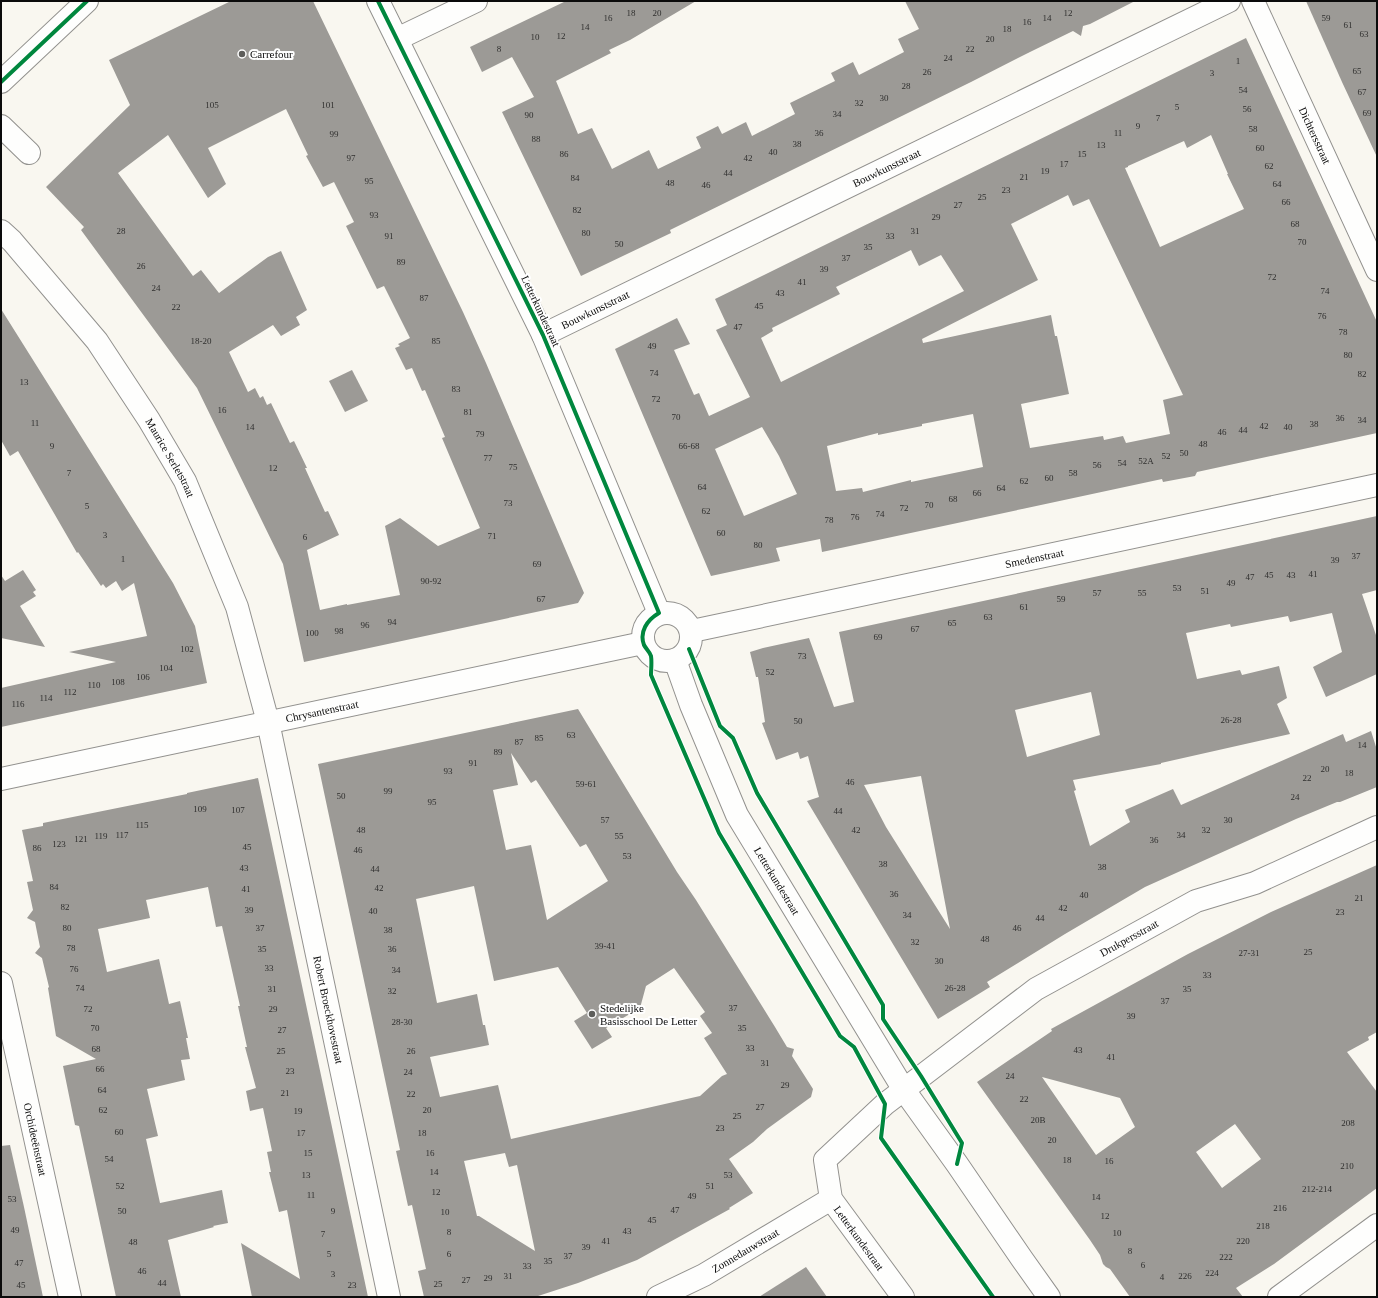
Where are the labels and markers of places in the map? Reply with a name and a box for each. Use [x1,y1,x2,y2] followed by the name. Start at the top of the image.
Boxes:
[250,48,293,60] place label: Carrefour
[237,49,247,59] marker: Carrefour
[600,1002,697,1027] place label: Stedelijke Basisschool De Letter
[587,1009,597,1019] marker: Stedelijke Basisschool De Letter

